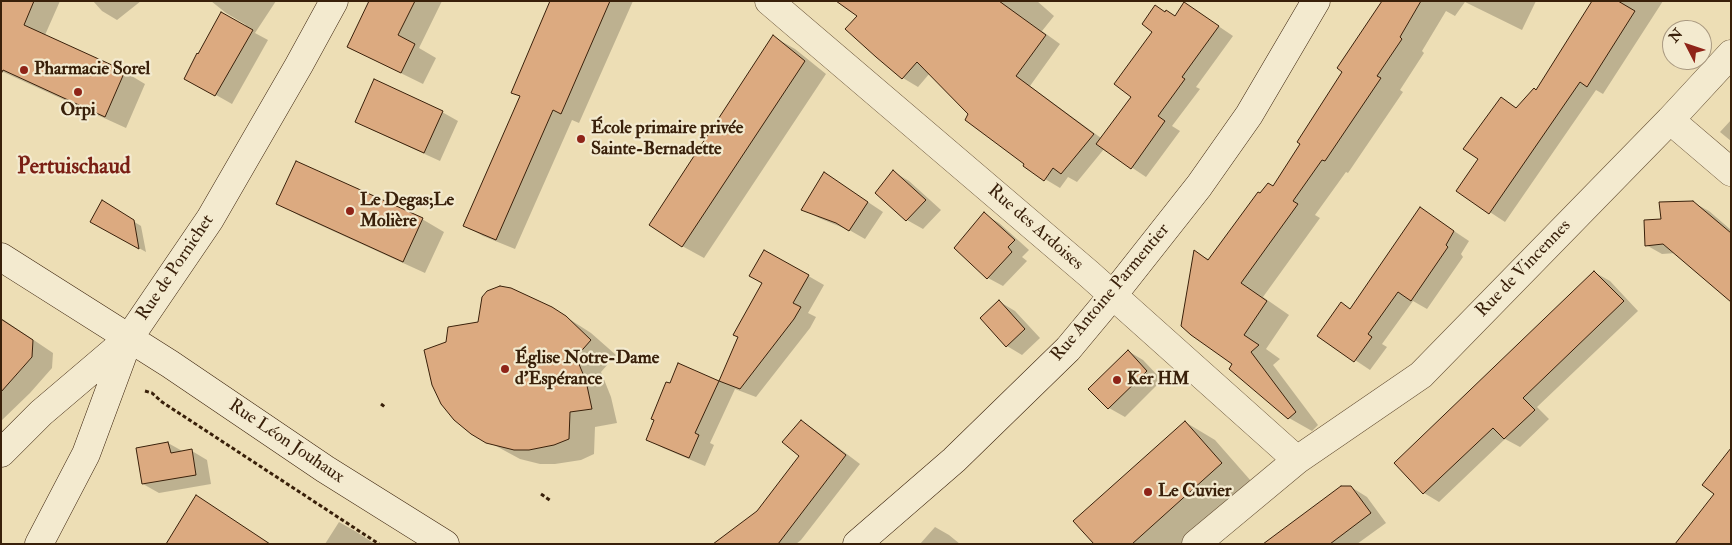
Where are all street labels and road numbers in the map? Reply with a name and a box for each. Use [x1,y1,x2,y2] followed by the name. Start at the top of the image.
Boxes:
[983,181,1087,275] street label: Rue des Ardoises
[133,211,219,325] street label: Rue de Pornichet
[1472,216,1576,322] street label: Rue de Vincennes
[1047,220,1175,366] street label: Rue Antoine Parmentier
[224,395,348,489] street label: Rue Léon Jouhaux

